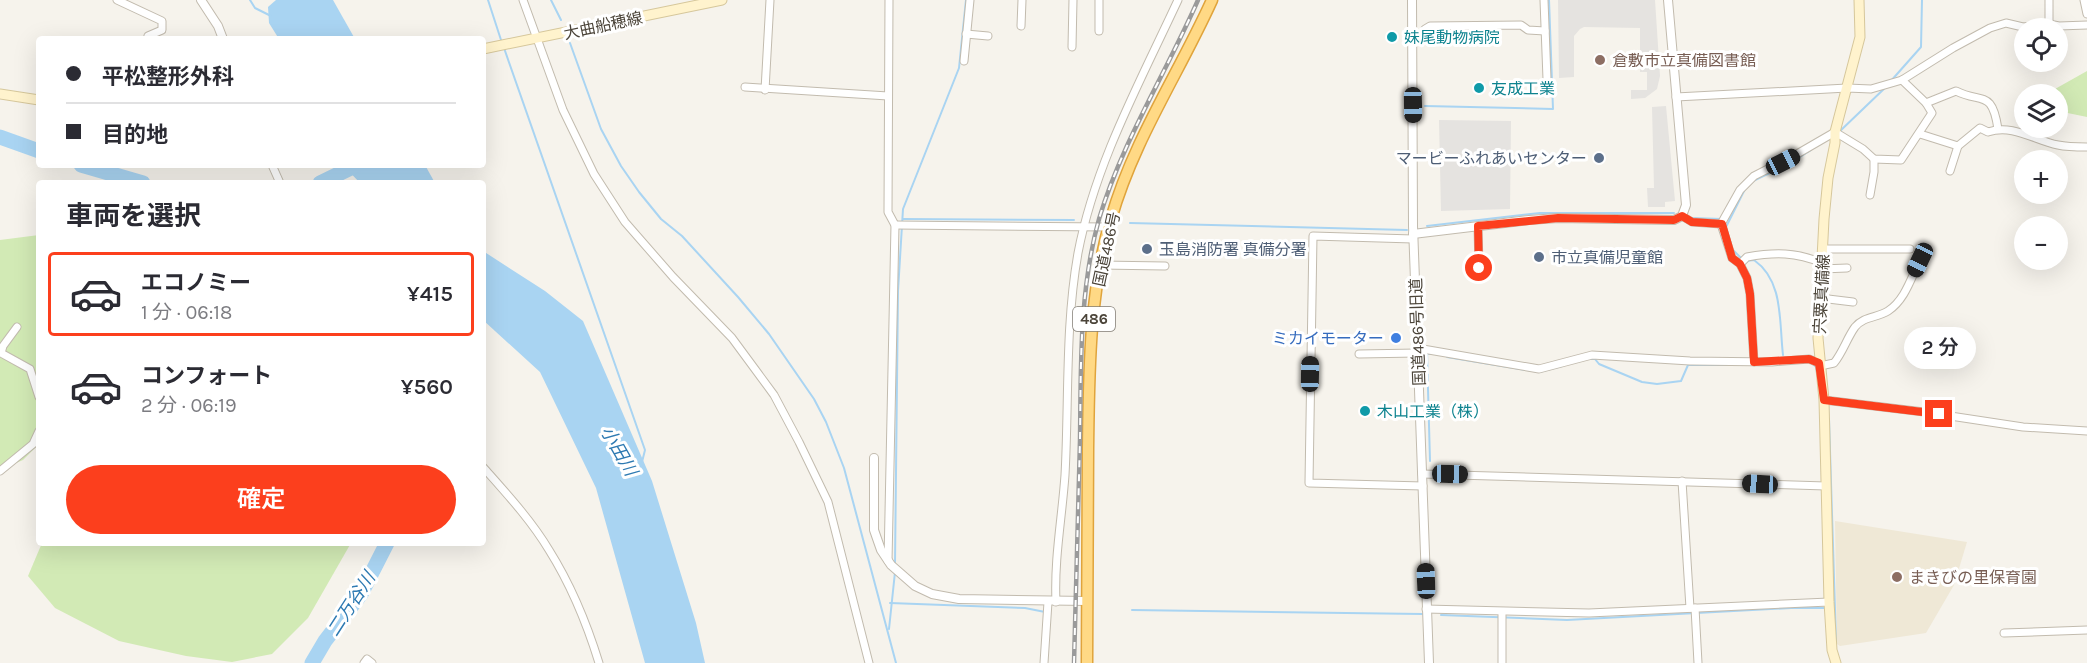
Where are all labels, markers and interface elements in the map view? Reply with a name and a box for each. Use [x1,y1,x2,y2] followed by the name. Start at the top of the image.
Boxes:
[562,8,644,43] street label: 大曲船穂線
[2014,18,2068,270] map controls
[2014,18,2068,72] button: locate
[1404,28,1500,47] place label: 妹尾動物病院
[1385,30,1399,44] marker: 妹尾動物病院
[1612,51,1756,70] place label: 倉敷市立真備図書館
[1593,53,1607,67] marker: 倉敷市立真備図書館
[102,64,234,90] text: 平松整形外科
[1491,79,1555,98] place label: 友成工業
[1472,81,1486,95] marker: 友成工業
[2014,84,2068,138] button: layers
[1404,87,1422,123] car
[102,122,168,148] text: 目的地
[1763,146,1803,178] car
[1396,149,1587,168] place label: マービーふれあいセンター
[2014,150,2068,204] button: +
[1592,151,1606,165] marker: マービーふれあいセンター
[66,200,201,232] text: 車両を選択
[1089,210,1124,288] street label: 国道486号
[2014,216,2068,270] button: −
[1159,240,1307,259] place label: 玉島消防署 真備分署
[1904,240,1936,280] car
[1140,242,1154,256] marker: 玉島消防署 真備分署
[1551,248,1663,267] place label: 市立真備児童館
[1532,250,1546,264] marker: 市立真備児童館
[1465,254,1492,281] route start
[1810,254,1833,334] street label: 宍粟真備線
[69,267,123,321] icon: car
[141,270,251,296] text: エコノミー
[1406,278,1429,386] street label: 国道486号旧道
[407,281,453,307] text: ¥415
[141,301,232,324] text: 1 分 · 06:18
[1073,307,1115,331] road number: 486
[1903,327,1975,369] callout: 2 分
[1272,329,1384,348] place label: ミカイモーター
[1389,331,1403,345] marker: ミカイモーター
[1922,336,1958,359] text: 2 分
[1301,356,1319,392] car
[69,360,123,414] icon: car
[141,363,272,389] text: コンフォート
[401,374,453,400] text: ¥560
[141,394,237,417] text: 2 分 · 06:19
[1925,400,1952,427] route end
[1377,402,1489,421] place label: 木山工業（株）
[1358,404,1372,418] marker: 木山工業（株）
[596,422,643,482] water label: 小田川
[66,465,456,534] button: 確定
[1432,465,1468,483] car
[1742,474,1778,494] car
[1416,563,1436,599] car
[322,566,381,640] water label: 二万谷川
[1909,568,2037,587] place label: まきびの里保育園
[1890,570,1904,584] marker: まきびの里保育園

